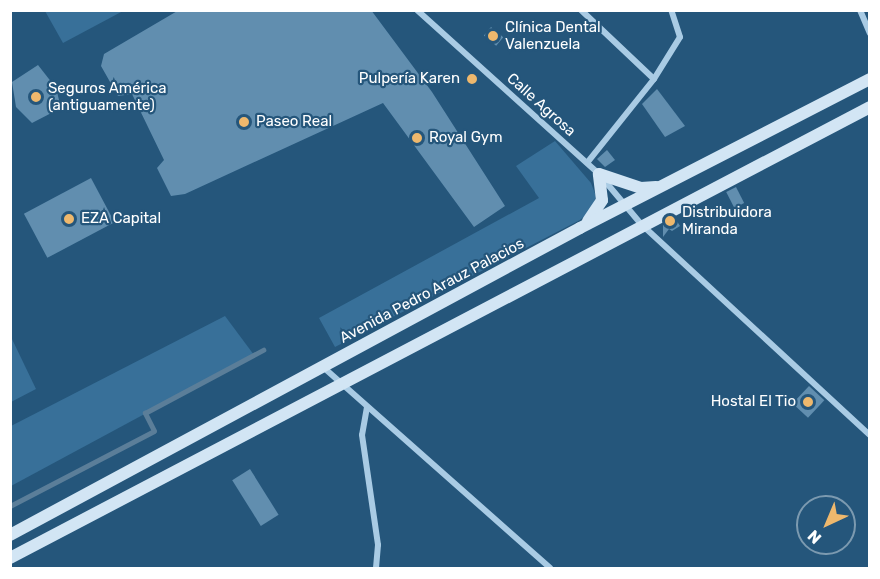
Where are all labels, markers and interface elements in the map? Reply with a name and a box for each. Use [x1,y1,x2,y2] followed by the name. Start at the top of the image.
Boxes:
[505,18,601,53] place label: Clínica Dental Valenzuela
[486,29,500,43] marker: Clínica Dental Valenzuela
[503,69,579,141] street label: Calle Agrosa
[359,70,460,88] place label: Pulpería Karen
[465,72,479,86] marker: Pulpería Karen
[48,79,167,114] place label: Seguros América (antiguamente)
[29,90,43,104] marker: Seguros América (antiguamente)
[256,113,332,131] place label: Paseo Real
[237,115,251,129] marker: Paseo Real
[429,129,502,147] place label: Royal Gym
[410,131,424,145] marker: Royal Gym
[682,203,772,238] place label: Distribuidora Miranda
[81,210,161,228] place label: EZA Capital
[62,212,76,226] marker: EZA Capital
[663,214,677,228] marker: Distribuidora Miranda
[337,235,527,347] street label: Avenida Pedro Arauz Palacios
[710,393,796,411] place label: Hostal El Tio
[801,395,815,409] marker: Hostal El Tio
[796,495,856,555] north arrow
[804,526,825,548] text: N

